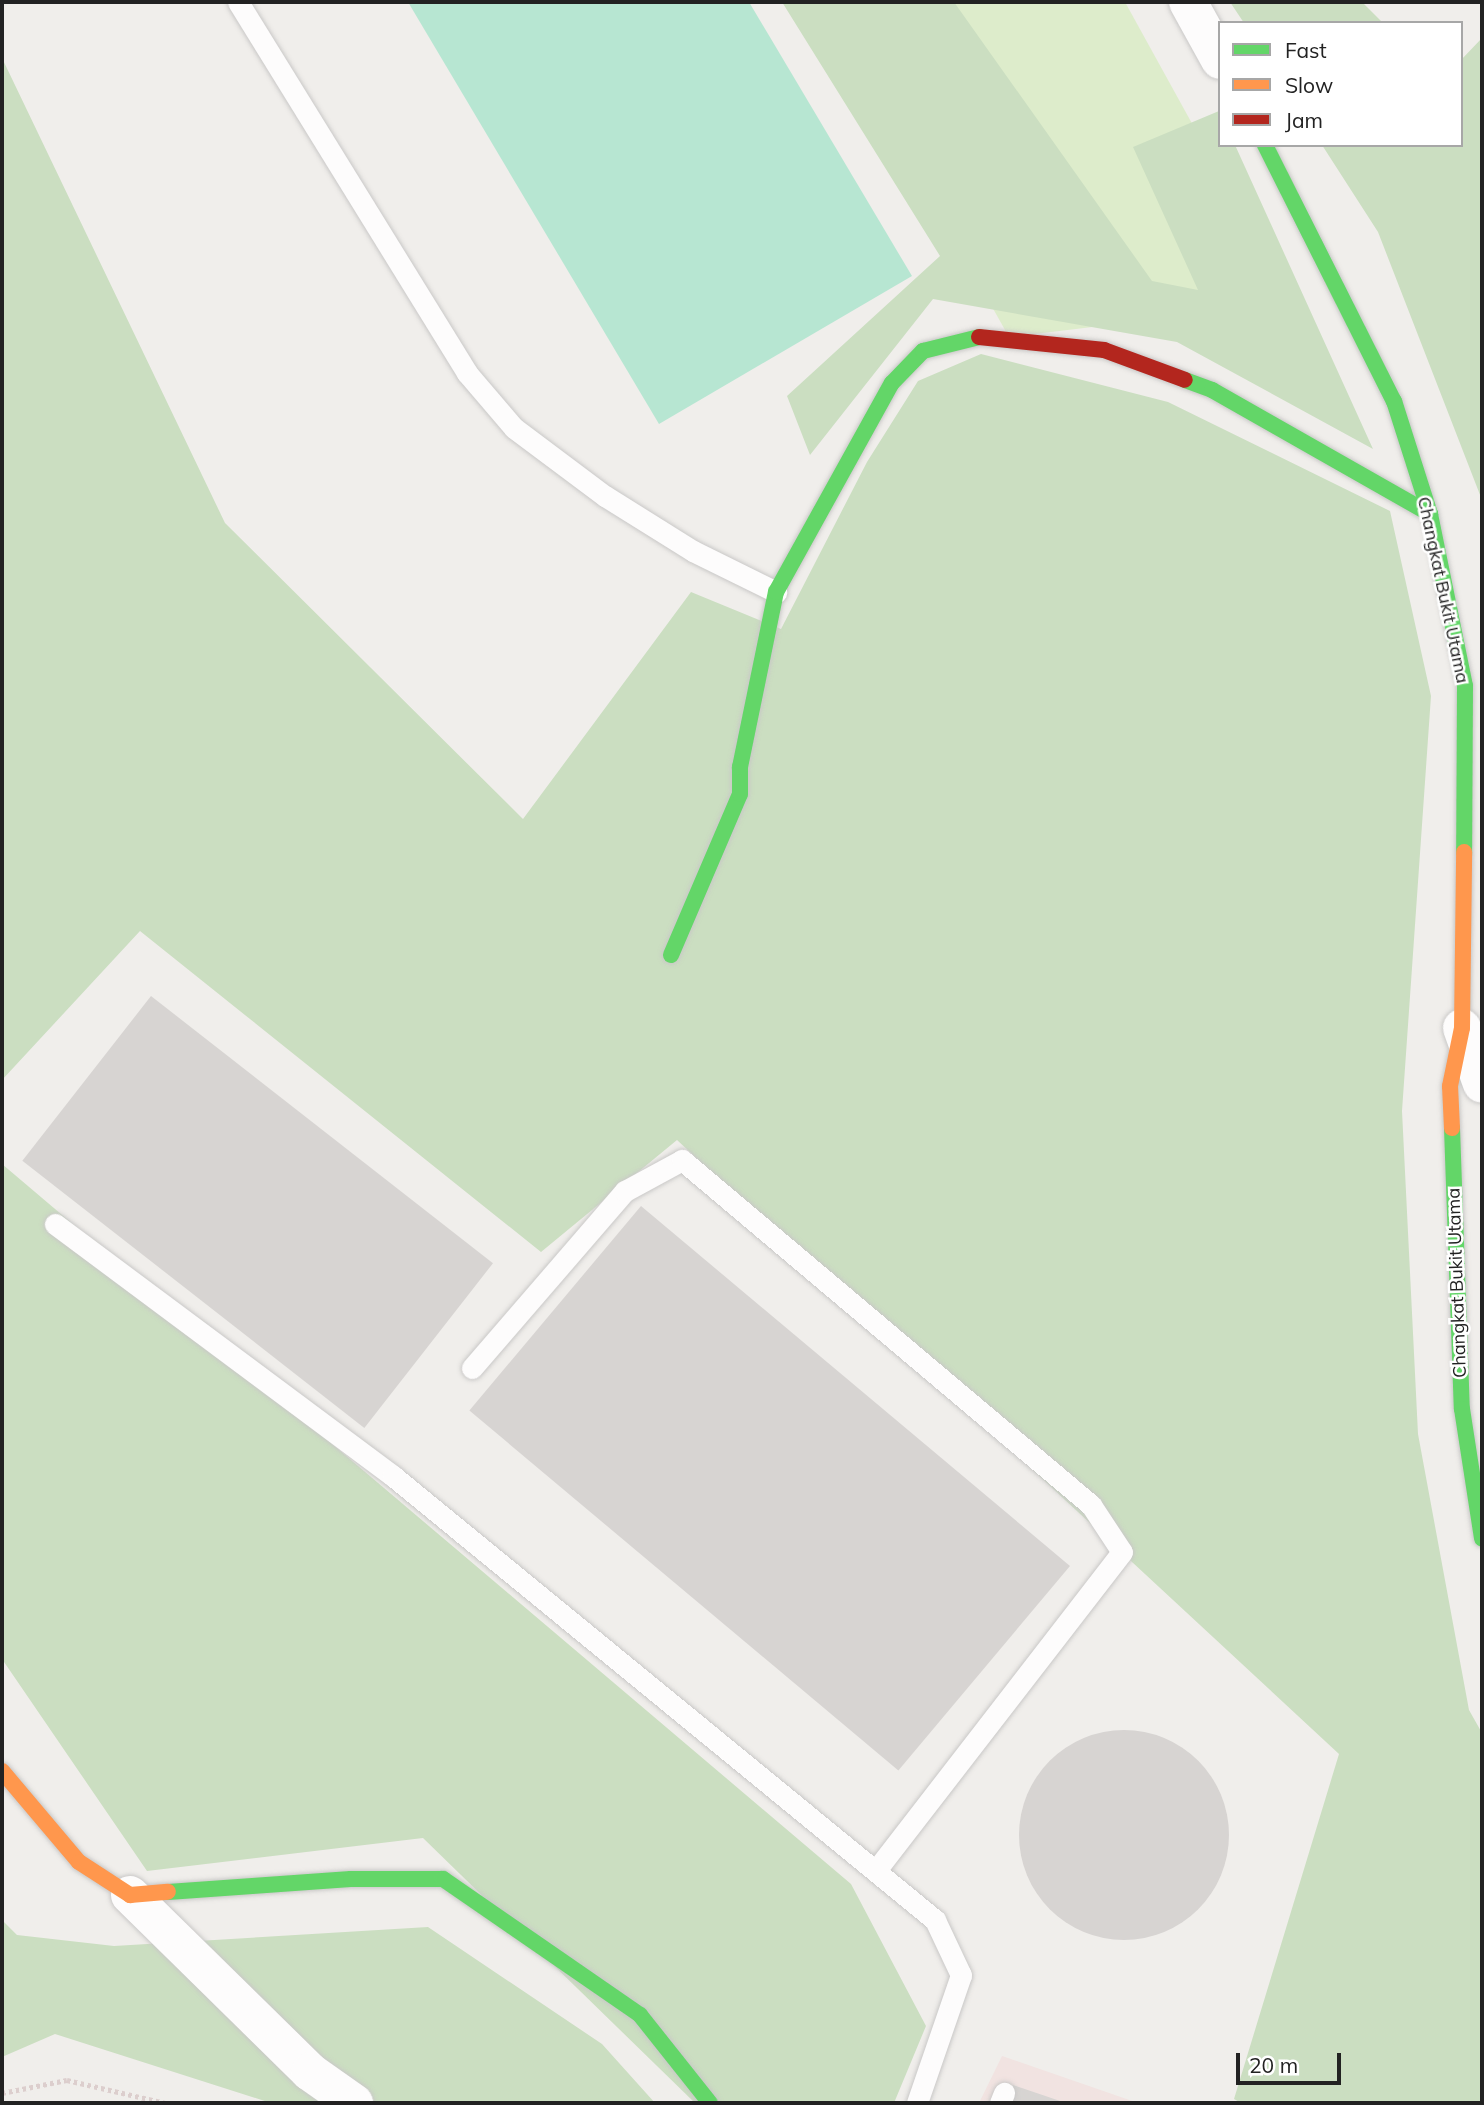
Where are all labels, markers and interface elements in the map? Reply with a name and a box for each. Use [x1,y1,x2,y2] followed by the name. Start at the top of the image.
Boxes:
[1218,21,1463,147] legend
[1285,37,1327,63] text: Fast
[1285,72,1333,98] text: Slow
[1285,107,1323,133] text: Jam
[1413,495,1473,685] street label: Changkat Bukit Utama
[1443,1188,1471,1378] street label: Changkat Bukit Utama
[1239,2038,1344,2082] scale bar
[1249,2052,1298,2078] text: 20 m

